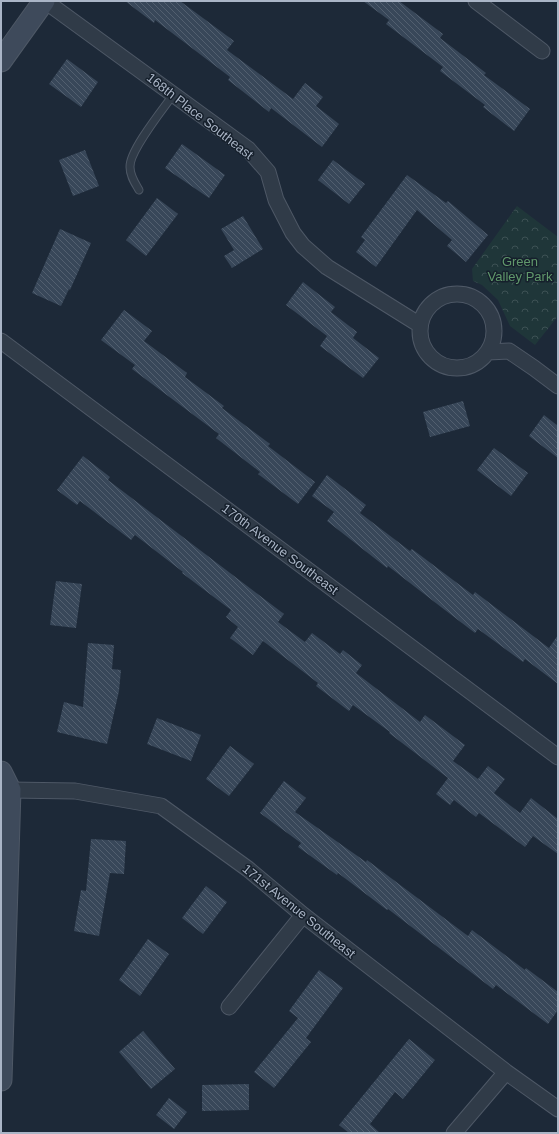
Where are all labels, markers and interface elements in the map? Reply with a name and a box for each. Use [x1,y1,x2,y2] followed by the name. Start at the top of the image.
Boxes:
[144,70,256,162] street label: 168th Place Southeast
[488,254,553,284] park label: Green Valley Park
[219,500,341,598] street label: 170th Avenue Southeast
[240,861,359,961] street label: 171st Avenue Southeast

